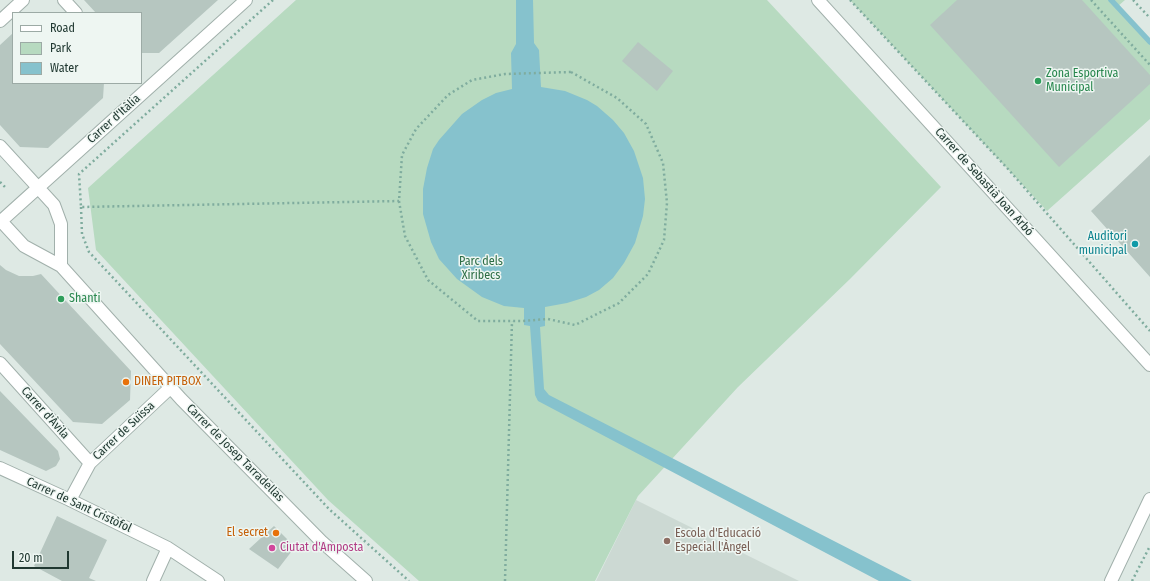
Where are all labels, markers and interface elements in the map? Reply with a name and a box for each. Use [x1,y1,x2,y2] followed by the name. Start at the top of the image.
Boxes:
[12,12,142,84] legend
[50,21,75,35] text: Road
[50,41,71,55] text: Park
[50,61,78,75] text: Water
[1046,67,1118,95] place label: Zona Esportiva Municipal
[1033,76,1043,86] marker: Zona Esportiva Municipal
[84,91,144,147] street label: Carrer d'Itàlia
[932,125,1036,239] street label: Carrer de Sebastià Joan Arbó
[1079,230,1127,258] place label: Auditori municipal
[1130,239,1140,249] marker: Auditori municipal
[459,255,503,283] park label: Parc dels Xiribecs
[69,292,100,306] place label: Shanti
[56,294,66,304] marker: Shanti
[134,375,201,389] place label: DINER PITBOX
[121,377,131,387] marker: DINER PITBOX
[18,384,72,442] street label: Carrer d'Àvila
[90,399,158,463] street label: Carrer de Suïssa
[183,401,287,505] street label: Carrer de Josep Tarradellas
[24,474,134,536] street label: Carrer de Sant Cristòfol
[227,526,268,540] place label: El secret
[675,527,761,555] place label: Escola d'Educació Especial l'Àngel
[271,528,281,538] marker: El secret
[662,536,672,546] marker: Escola d'Educació Especial l'Àngel
[280,541,363,555] place label: Ciutat d'Amposta
[14,543,71,569] scale bar
[267,543,277,553] marker: Ciutat d'Amposta
[19,551,43,565] text: 20 m

